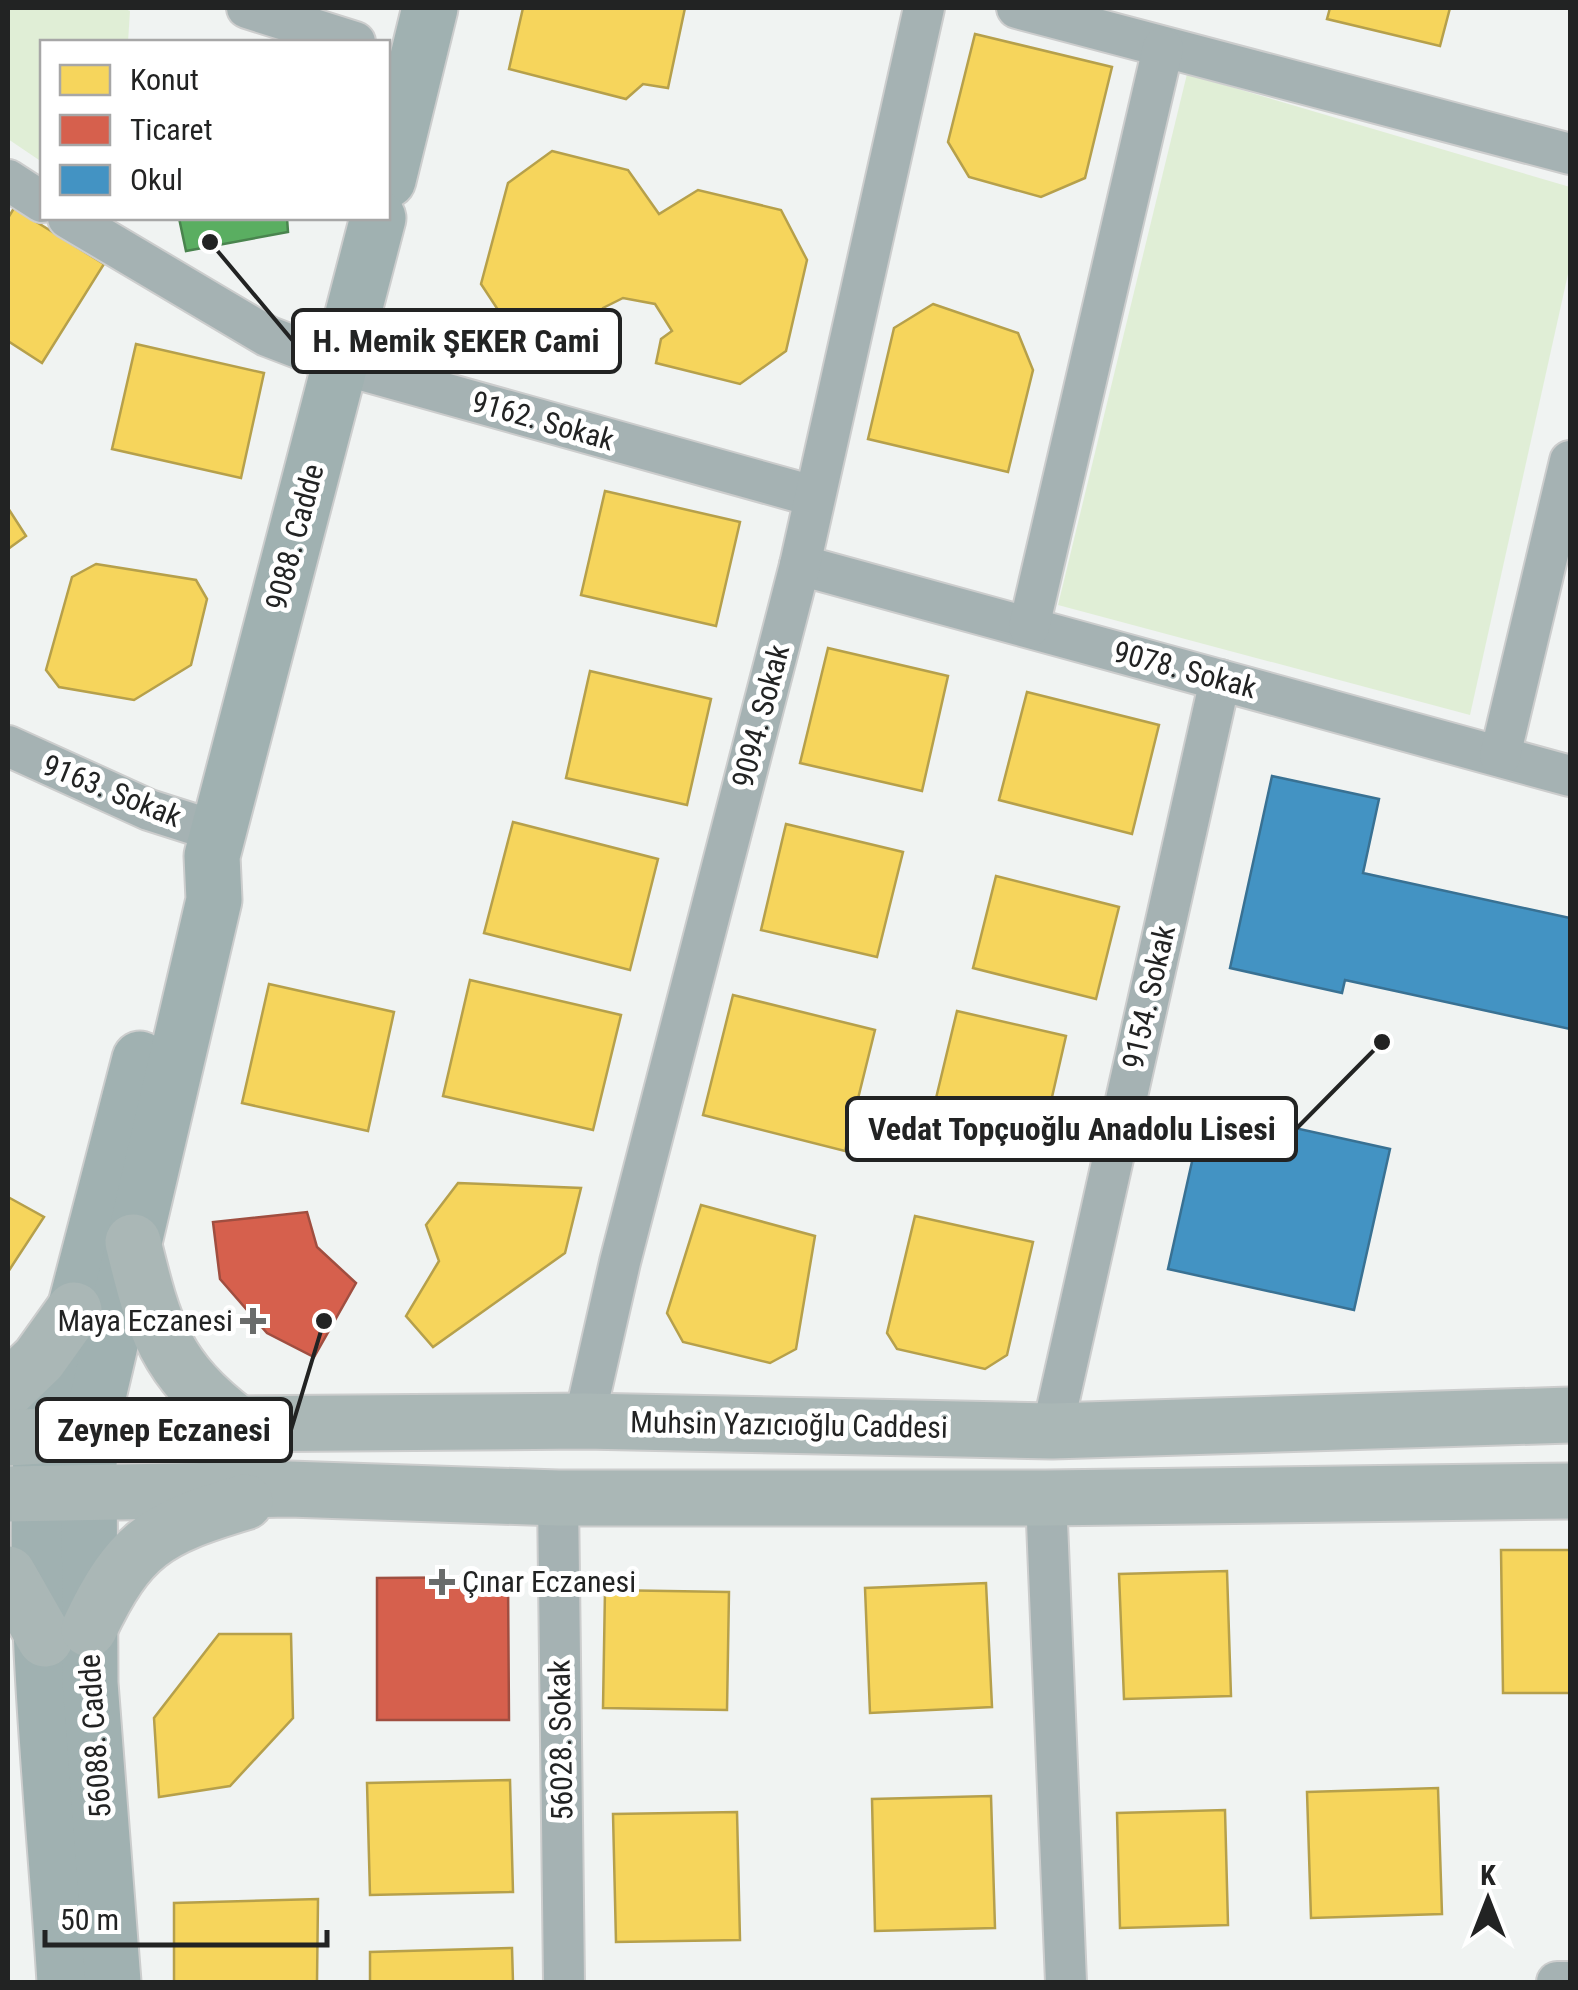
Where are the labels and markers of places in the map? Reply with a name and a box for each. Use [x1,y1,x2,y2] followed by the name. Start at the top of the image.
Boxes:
[293,310,620,372] callout: H. Memik ŞEKER Cami
[847,1098,1296,1160] callout: Vedat Topçuoğlu Anadolu Lisesi
[57,1303,233,1338] place label: Maya Eczanesi
[242,1310,264,1332] marker: Maya Eczanesi
[37,1399,291,1461] callout: Zeynep Eczanesi
[462,1564,636,1599] place label: Çınar Eczanesi
[431,1571,453,1593] marker: Çınar Eczanesi

